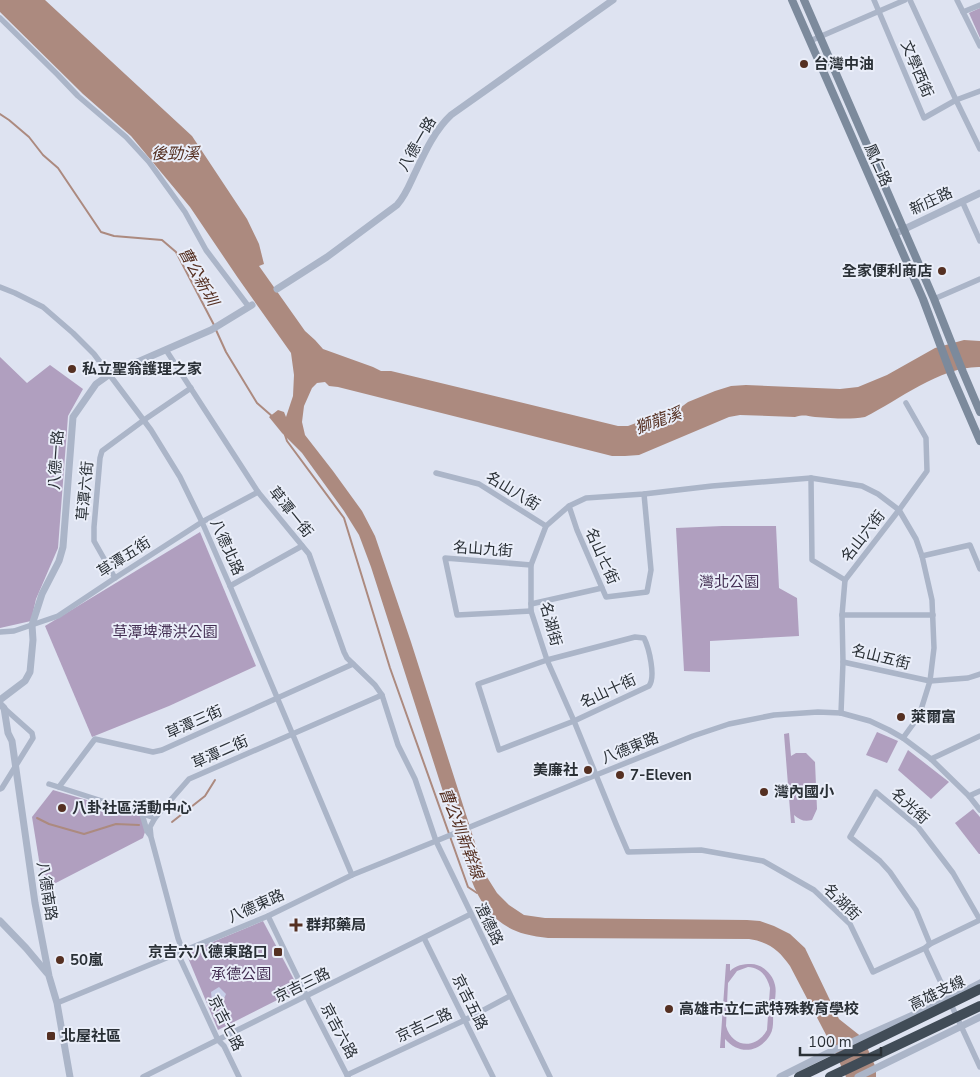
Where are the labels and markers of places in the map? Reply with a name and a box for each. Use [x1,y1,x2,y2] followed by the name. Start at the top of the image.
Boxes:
[814,54,874,74] place label: 台灣中油
[798,58,810,70] marker: 台灣中油
[842,261,932,281] place label: 全家便利商店
[936,265,948,277] marker: 全家便利商店
[82,359,202,379] place label: 私立聖翁護理之家
[66,363,78,375] marker: 私立聖翁護理之家
[911,707,956,727] place label: 萊爾富
[895,711,907,723] marker: 萊爾富
[533,760,578,780] place label: 美廉社
[582,764,594,776] marker: 美廉社
[630,765,692,785] place label: 7-Eleven
[614,769,626,781] marker: 7-Eleven
[774,782,835,802] place label: 灣內國小
[758,786,770,798] marker: 灣內國小
[72,798,192,818] place label: 八卦社區活動中心
[56,802,68,814] marker: 八卦社區活動中心
[306,915,366,935] place label: 群邦藥局
[290,919,302,931] marker: 群邦藥局
[148,942,268,962] place label: 京吉六八德東路口
[272,946,284,958] marker: 京吉六八德東路口
[70,950,103,970] place label: 50嵐
[54,954,66,966] marker: 50嵐
[679,999,859,1019] place label: 高雄市立仁武特殊教育學校
[663,1003,675,1015] marker: 高雄市立仁武特殊教育學校
[61,1026,121,1046] place label: 北屋社區
[45,1030,57,1042] marker: 北屋社區

